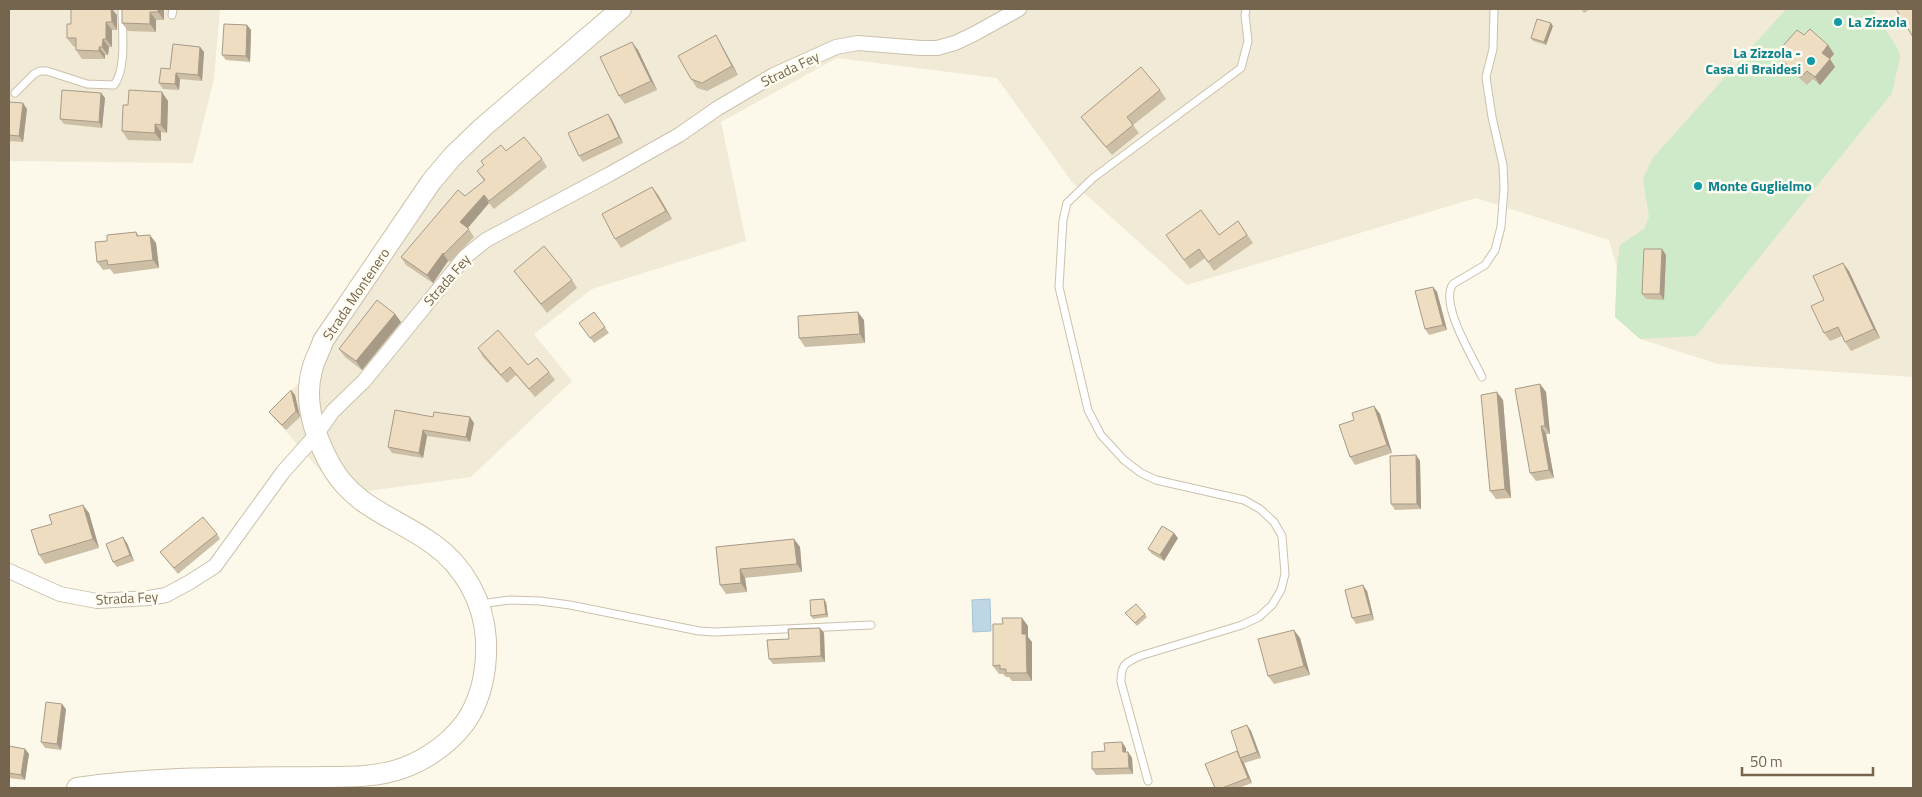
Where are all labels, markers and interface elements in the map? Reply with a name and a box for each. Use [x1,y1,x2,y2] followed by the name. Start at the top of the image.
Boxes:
[1848,11,1907,32] place label: La Zizzola
[1832,16,1844,28] marker: La Zizzola
[1705,42,1801,79] place label: La Zizzola - Casa di Braidesi
[757,45,823,92] street label: Strada Fey
[1805,55,1817,67] marker: La Zizzola - Casa di Braidesi
[1708,175,1812,196] place label: Monte Guglielmo
[1692,180,1704,192] marker: Monte Guglielmo
[317,244,394,344] street label: Strada Montenero
[418,249,475,310] street label: Strada Fey
[95,585,159,610] street label: Strada Fey
[1742,744,1873,776] scale bar
[1750,750,1783,773] text: 50 m

